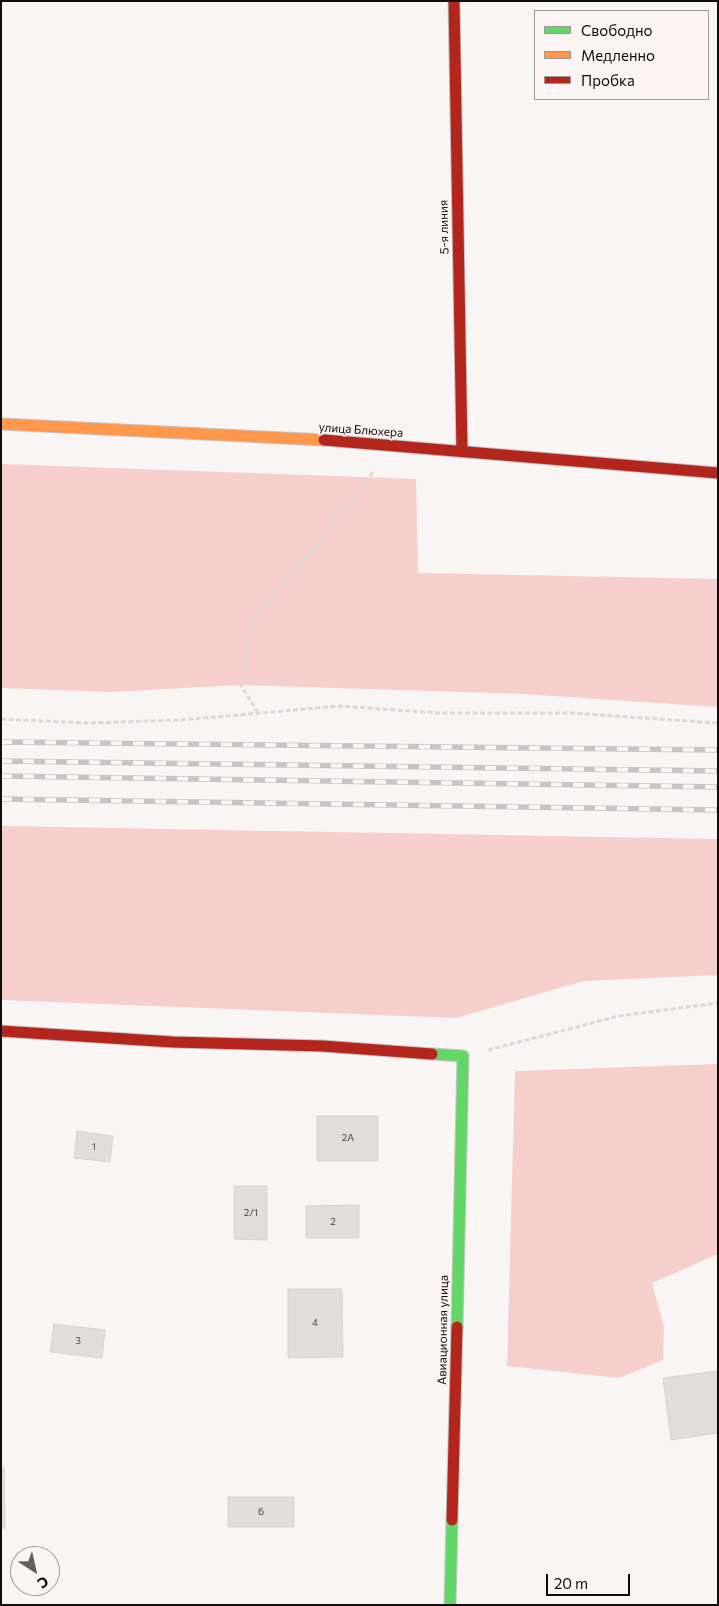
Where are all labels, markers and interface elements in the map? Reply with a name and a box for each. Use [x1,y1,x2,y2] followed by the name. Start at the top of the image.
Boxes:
[534,10,709,100] legend
[581,21,652,39] text: Свободно
[581,46,655,64] text: Медленно
[581,71,635,89] text: Пробка
[436,200,452,254] street label: 5-я линия
[318,420,404,440] street label: улица Блюхера
[342,1132,354,1144] house number: 2А
[92,1141,96,1153] house number: 1
[244,1207,258,1219] house number: 2/1
[330,1216,336,1228] house number: 2
[435,1275,451,1385] street label: Авиационная улица
[312,1317,318,1329] house number: 4
[75,1335,81,1347] house number: 3
[258,1506,264,1518] house number: 6
[10,1546,60,1596] north arrow
[549,1564,633,1596] scale bar
[35,1573,52,1593] text: С
[554,1574,588,1592] text: 20 m

